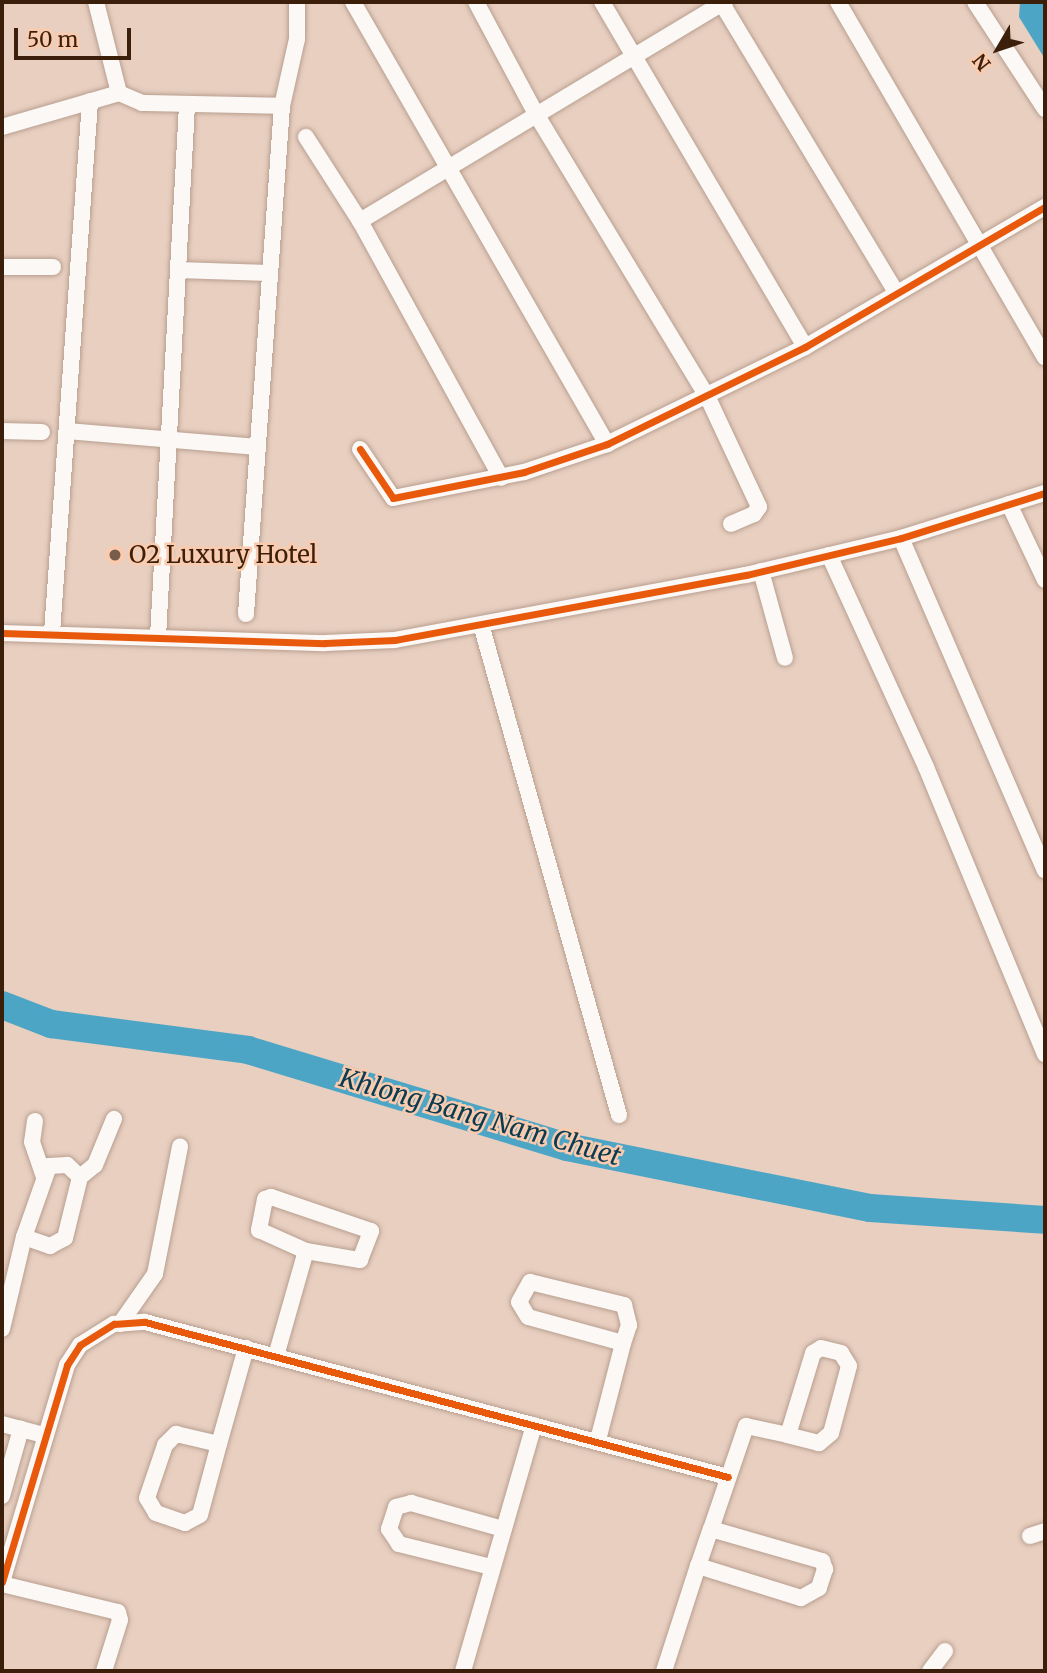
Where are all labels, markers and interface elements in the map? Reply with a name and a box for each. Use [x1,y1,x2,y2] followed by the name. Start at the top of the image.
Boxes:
[18,14,135,58] scale bar
[963,14,1033,84] north arrow
[27,26,78,53] text: 50 m
[968,49,996,76] text: N
[129,541,317,569] place label: O2 Luxury Hotel
[107,547,123,563] marker: O2 Luxury Hotel
[336,1062,624,1172] water label: Khlong Bang Nam Chuet

